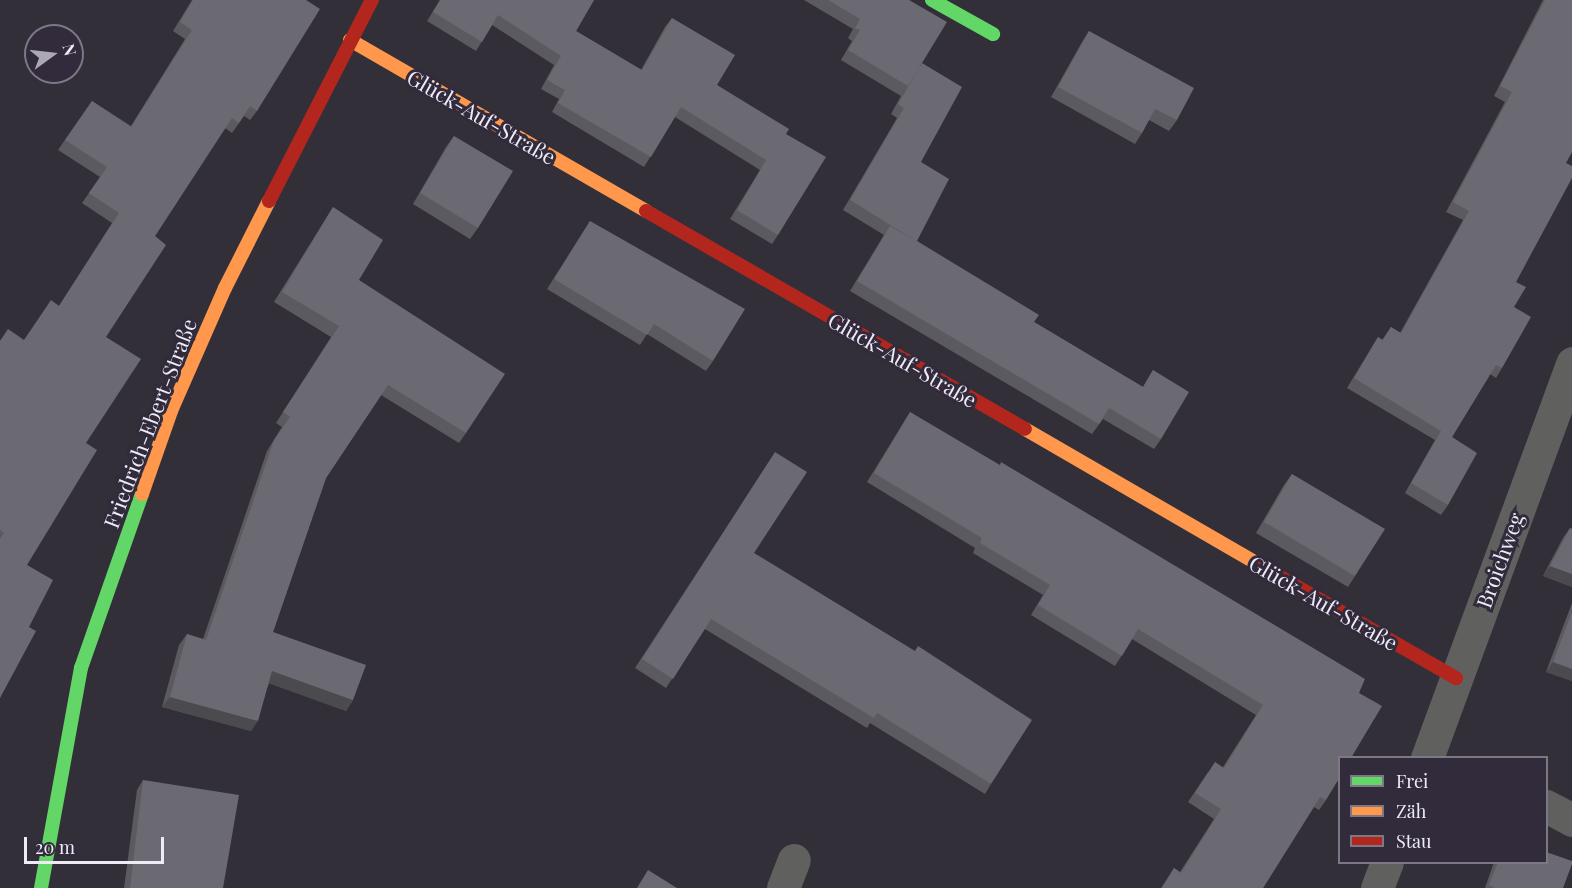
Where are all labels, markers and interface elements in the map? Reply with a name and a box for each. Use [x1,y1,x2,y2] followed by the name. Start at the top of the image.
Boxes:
[24,24,84,84] north arrow
[58,41,82,58] text: N
[403,63,561,169] street label: Glück-Auf-Straße
[824,306,982,412] street label: Glück-Auf-Straße
[97,315,201,531] street label: Friedrich-Ebert-Straße
[1470,509,1528,611] street label: Broichweg
[1245,549,1403,655] street label: Glück-Auf-Straße
[1338,756,1548,864] legend
[1396,769,1428,793] text: Frei
[1396,799,1426,823] text: Zäh
[27,825,166,863] scale bar
[1396,829,1432,853] text: Stau
[35,835,75,859] text: 20 m

